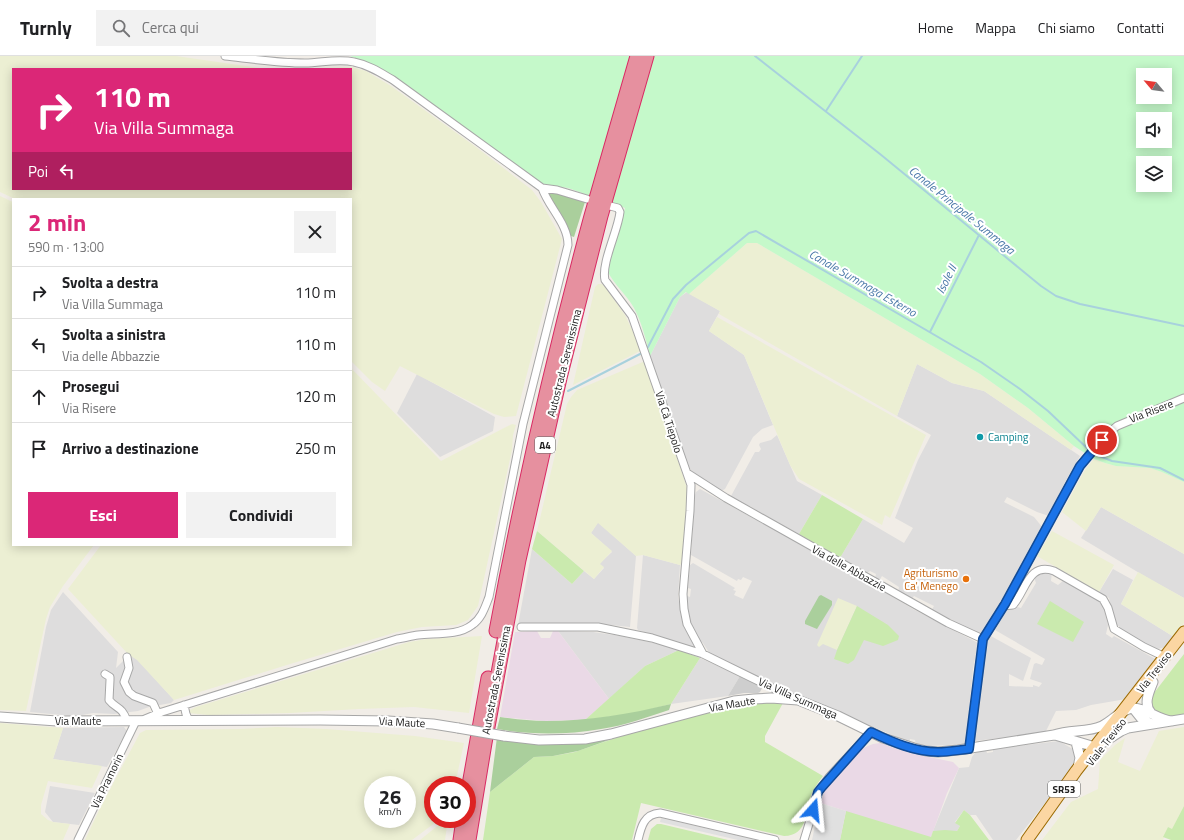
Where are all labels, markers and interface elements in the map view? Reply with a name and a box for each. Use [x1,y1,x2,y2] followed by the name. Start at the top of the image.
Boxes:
[96,10,376,46] search box
[20,13,72,42] text: Turnly
[142,16,199,39] text: Cerca qui
[110,17,132,39] icon: search
[918,17,953,38] text: Home
[975,17,1016,38] text: Mappa
[1038,17,1095,38] text: Chi siamo
[1117,17,1164,38] text: Contatti
[1136,68,1172,104] north arrow
[1136,68,1172,192] map controls
[94,75,171,118] text: 110 m
[28,84,80,136] icon: right
[1136,112,1172,148] button: sound
[94,114,234,141] text: Via Villa Summaga
[1136,156,1172,192] button: layers
[28,160,48,183] text: Poi
[56,160,78,182] icon: left
[905,161,1020,259] water label: Canale Principale Summaga
[28,204,86,240] text: 2 min
[294,211,336,253] button: close
[28,237,104,257] text: 590 m · 13:00
[806,244,921,322] water label: Canale Summaga Esterno
[931,260,962,297] water label: Isole II
[62,271,159,294] text: Svolta a destra
[295,281,336,304] text: 110 m
[28,282,50,304] icon: right
[62,294,163,314] text: Via Villa Summaga
[543,307,585,419] street label: Autostrada Serenissima
[62,323,166,346] text: Svolta a sinistra
[295,333,336,356] text: 110 m
[28,334,50,356] icon: left
[62,346,160,366] text: Via delle Abbazzie
[62,375,119,398] text: Prosegui
[295,385,336,408] text: 120 m
[28,386,50,408] icon: ahead
[651,389,687,455] street label: Via Cà Tiepolo
[1127,395,1176,427] street label: Via Risere
[62,398,116,418] text: Via Risere
[1085,423,1119,457] pin
[988,429,1029,445] place label: Camping
[1091,429,1113,451] icon: arrive
[975,432,985,442] marker: Camping
[62,437,199,460] text: Arrivo a destinazione
[295,437,336,460] text: 250 m
[535,437,555,453] road number: A4
[28,438,50,460] icon: arrive
[28,492,178,538] button: Esci
[186,492,336,538] button: Condividi
[809,541,889,595] street label: Via delle Abbazzie
[904,565,958,594] place label: Agriturismo Ca' Menego
[961,574,971,584] marker: Agriturismo Ca' Menego
[478,624,514,736] street label: Autostrada Serenissima
[1132,647,1176,696] street label: Via Treviso
[756,673,841,723] street label: Via Villa Summaga
[708,692,757,716] street label: Via Maute
[55,713,102,729] street label: Via Maute
[378,713,426,731] street label: Via Maute
[1082,714,1130,770] street label: Viale Treviso
[87,751,127,811] street label: Via Pramorin
[424,776,476,828] speed limit sign: 30
[379,781,401,812] text: 26
[1048,781,1080,797] road number: SR53
[792,789,834,831] position arrow
[379,804,401,819] text: km/h

